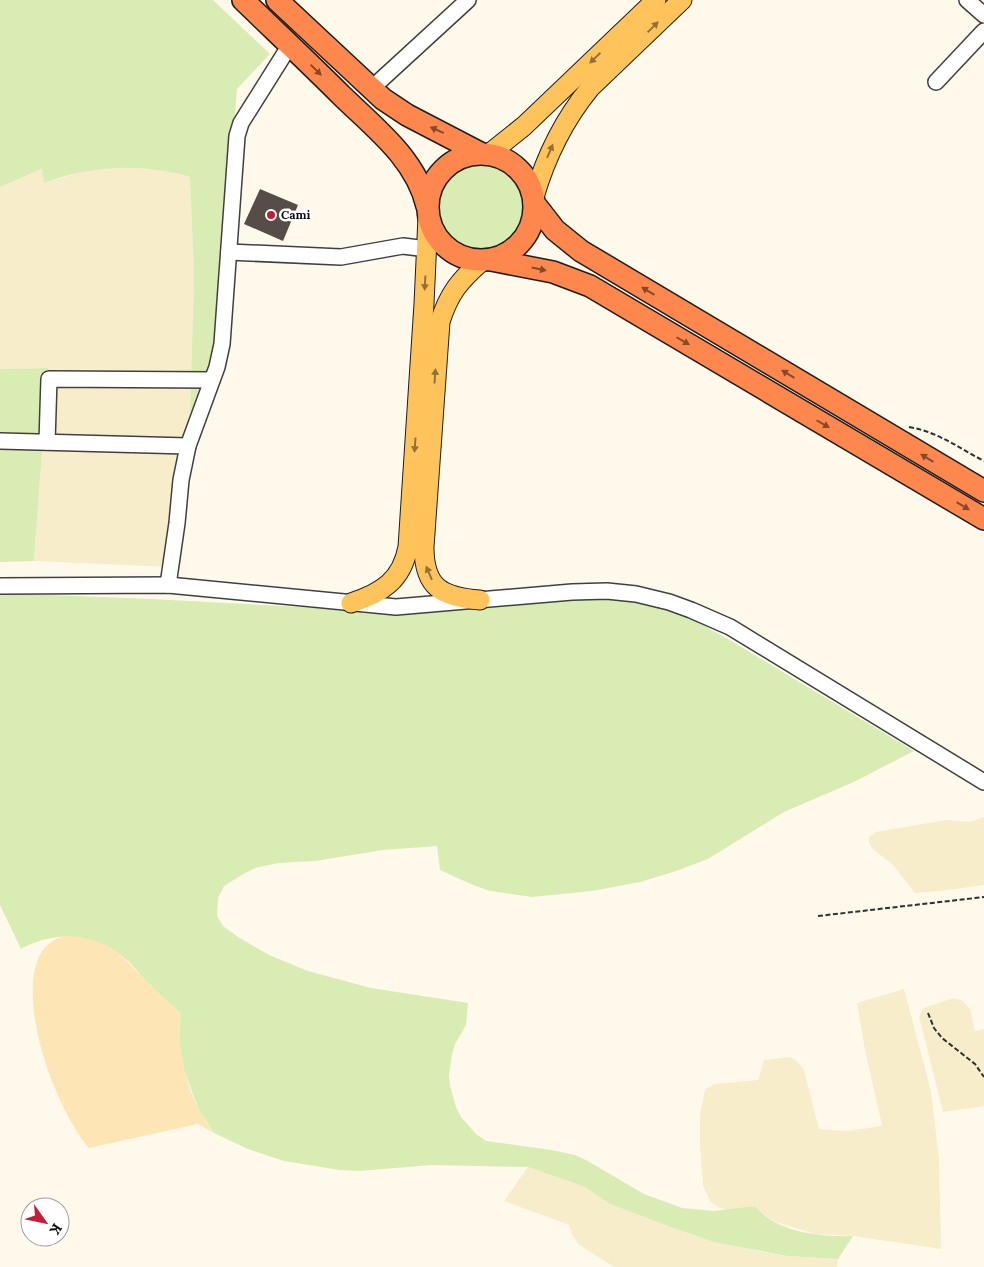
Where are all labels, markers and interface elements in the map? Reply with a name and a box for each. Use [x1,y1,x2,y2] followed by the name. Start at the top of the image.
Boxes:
[647,21,659,33] one-way arrow
[590,52,602,64] one-way arrow
[309,64,321,76] one-way arrow
[430,126,444,134] one-way arrow
[546,143,554,158] one-way arrow
[281,207,311,222] place label: Cami
[265,209,277,221] marker: Cami
[531,266,547,274] one-way arrow
[421,275,429,291] one-way arrow
[642,286,655,295] one-way arrow
[677,337,690,346] one-way arrow
[432,368,440,384] one-way arrow
[781,370,794,379] one-way arrow
[817,419,830,428] one-way arrow
[410,438,418,454] one-way arrow
[920,453,934,462] one-way arrow
[957,502,970,511] one-way arrow
[424,566,432,580] one-way arrow
[20,1197,70,1247] north arrow
[46,1220,66,1238] text: K

